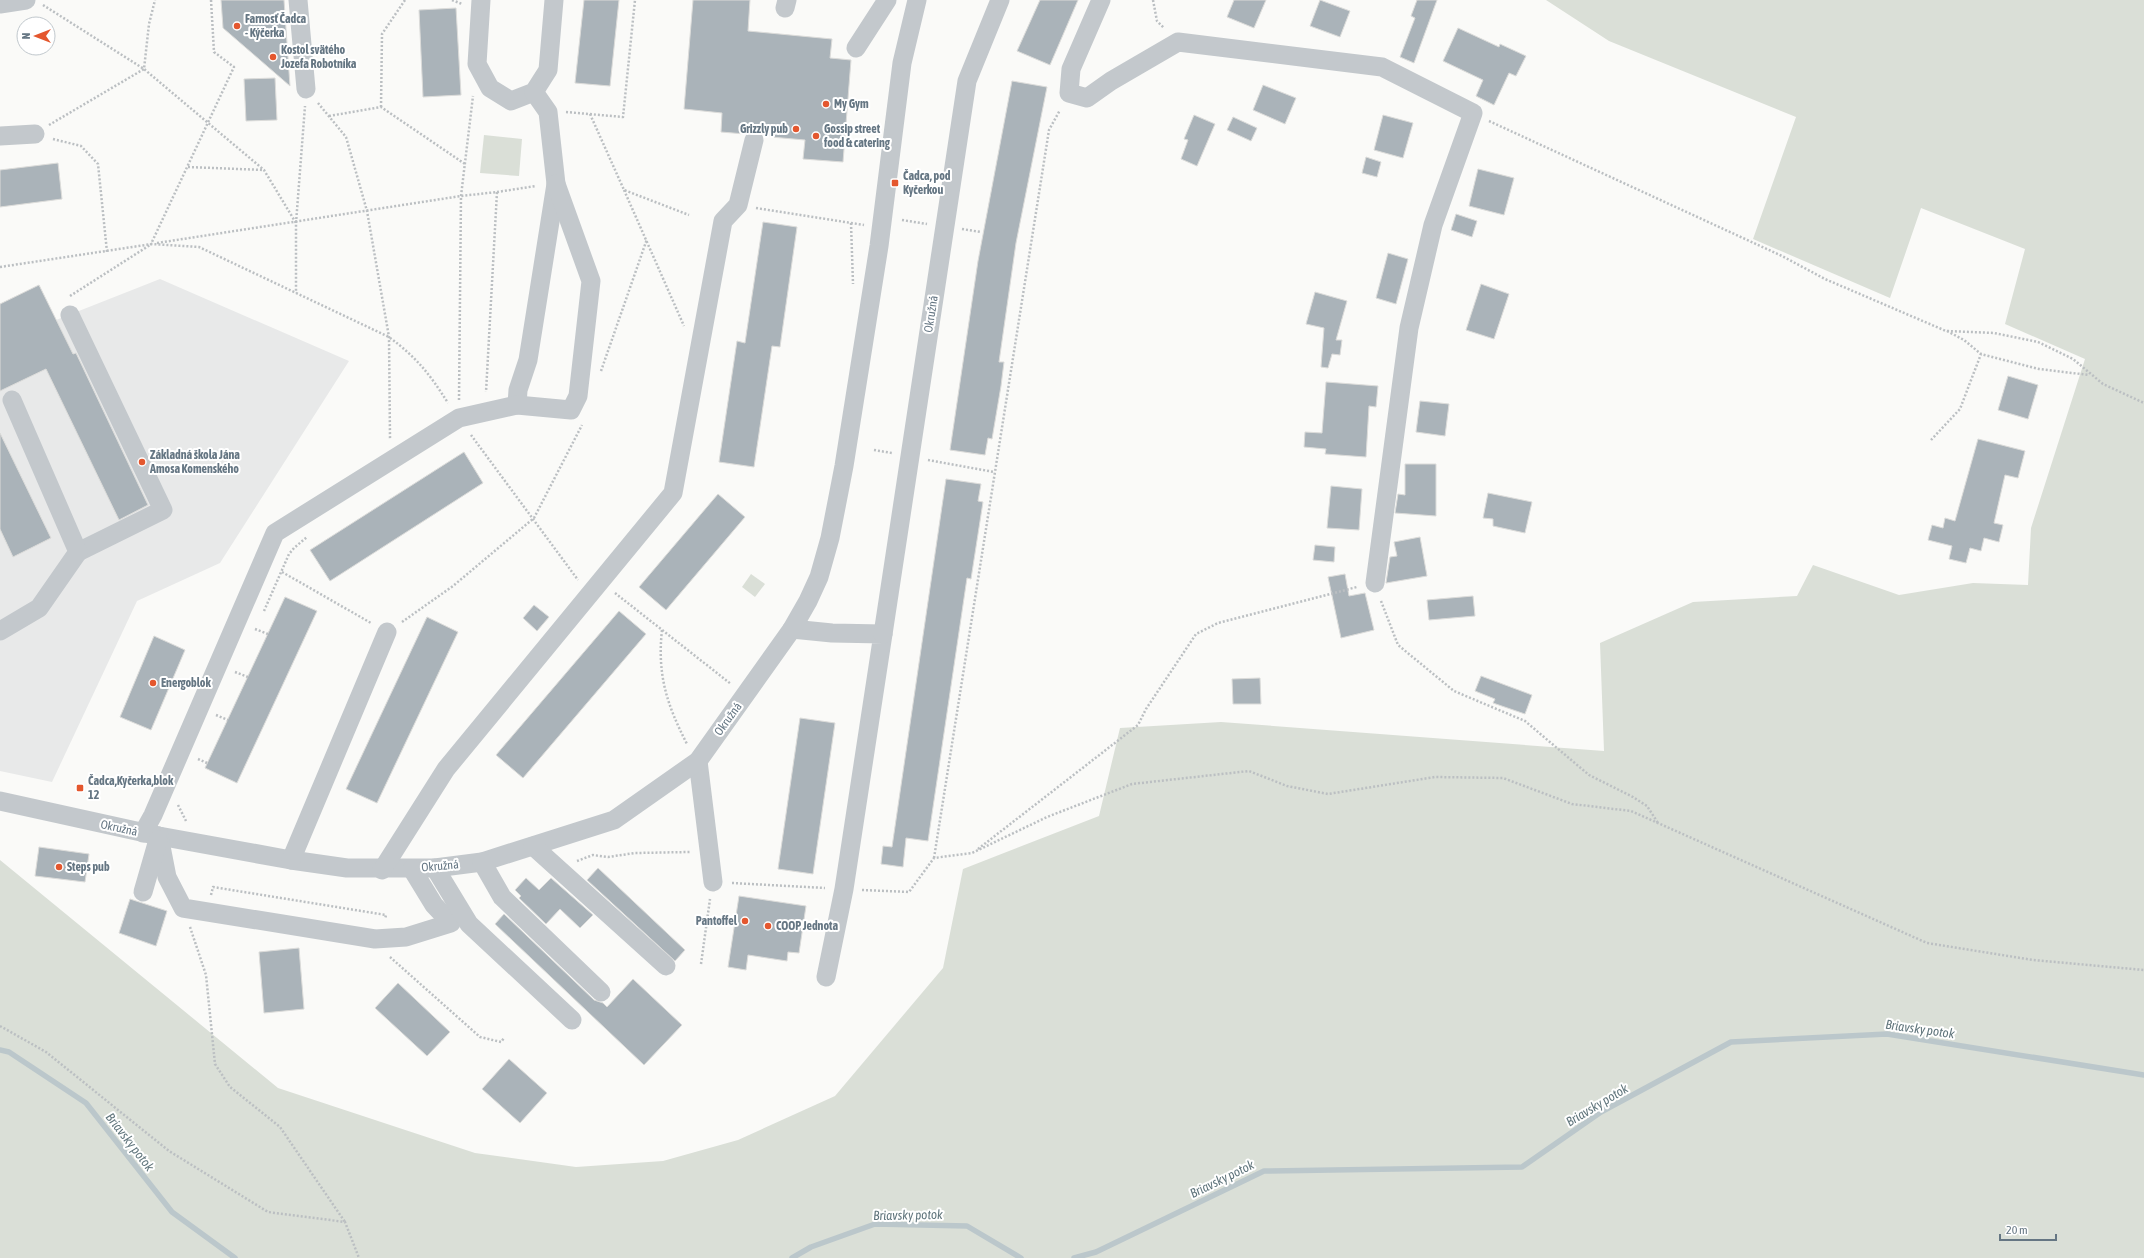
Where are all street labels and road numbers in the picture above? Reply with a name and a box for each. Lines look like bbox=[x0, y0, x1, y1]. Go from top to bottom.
street label: Okružná bbox=[921, 294, 941, 334]
street label: Okružná bbox=[711, 700, 745, 738]
street label: Okružná bbox=[99, 817, 139, 839]
street label: Okružná bbox=[421, 857, 459, 875]

